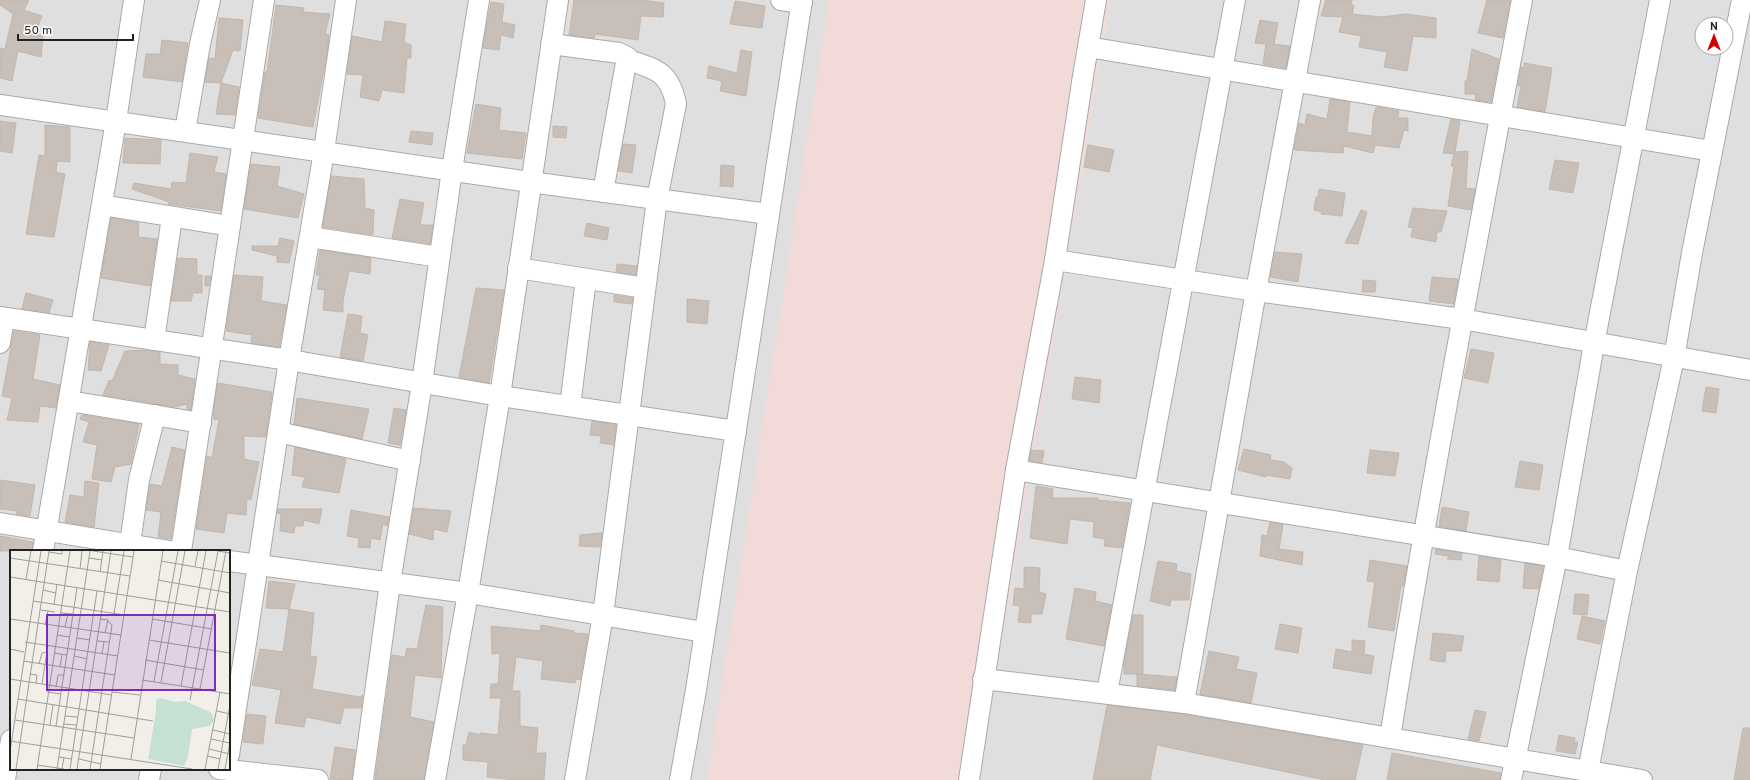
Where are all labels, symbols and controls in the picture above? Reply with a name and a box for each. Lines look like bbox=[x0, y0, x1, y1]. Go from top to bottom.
scale bar bbox=[18, 16, 133, 42]
north arrow bbox=[1694, 16, 1734, 56]
text: N bbox=[1710, 20, 1718, 34]
text: 50 m bbox=[24, 23, 52, 39]
inset map bbox=[10, 550, 230, 770]

